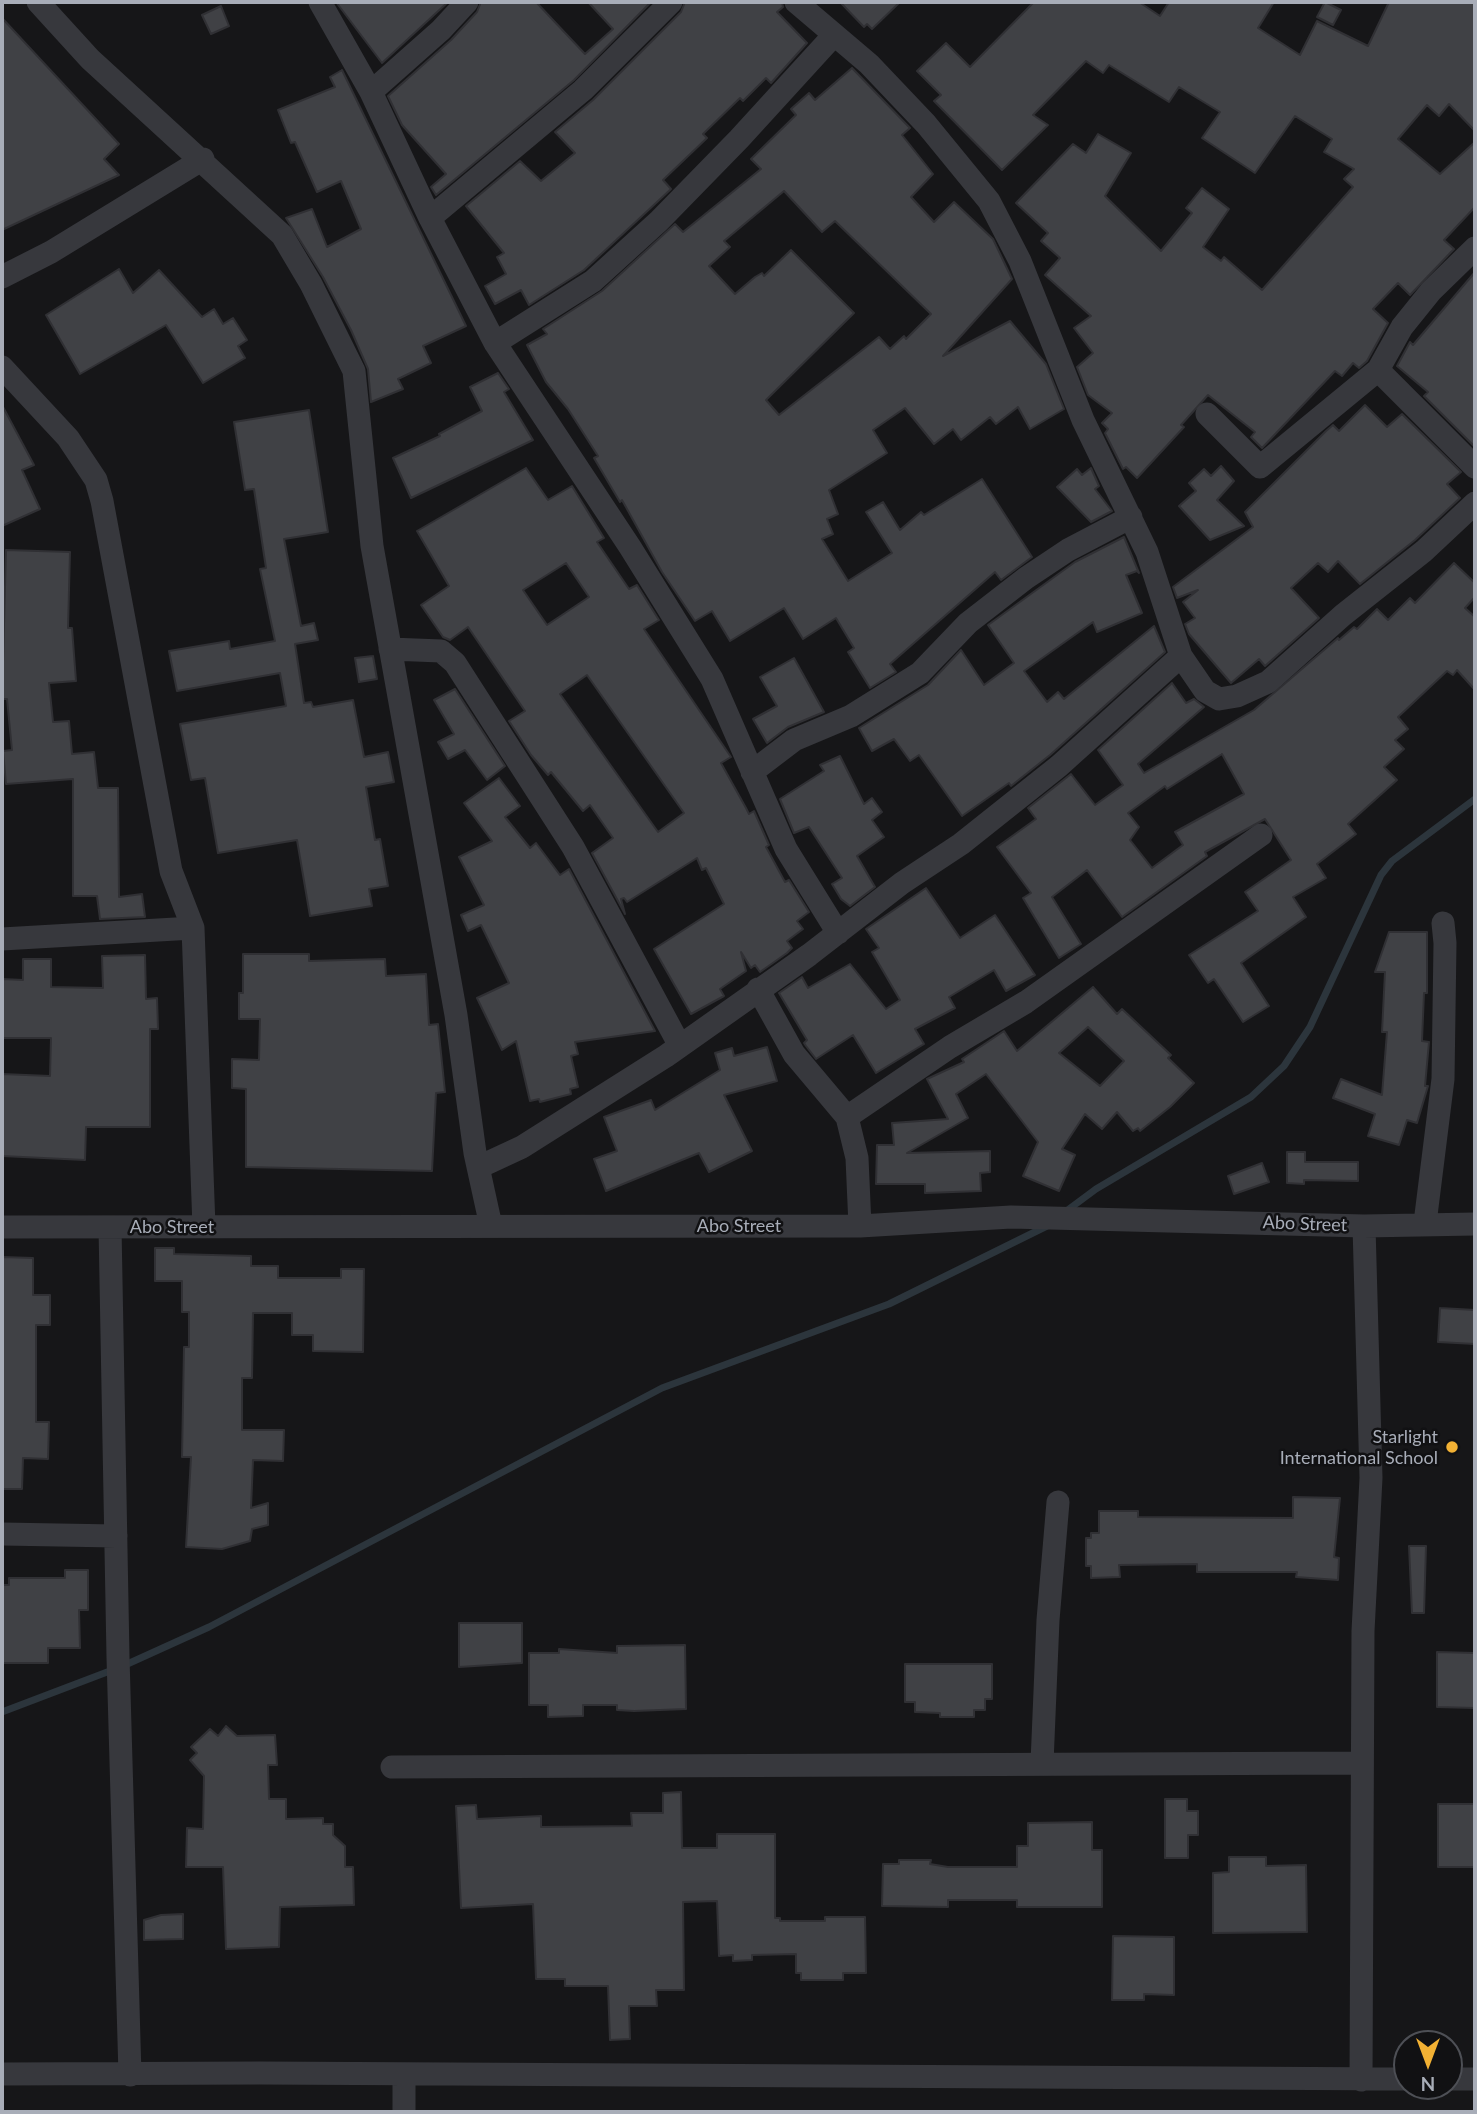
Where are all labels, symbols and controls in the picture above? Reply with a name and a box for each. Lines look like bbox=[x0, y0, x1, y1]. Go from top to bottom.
street label: Abo Street bbox=[1262, 1212, 1348, 1236]
street label: Abo Street bbox=[697, 1215, 781, 1237]
street label: Abo Street bbox=[130, 1216, 214, 1238]
place label: Starlight International School bbox=[1280, 1426, 1438, 1468]
marker: Starlight International School bbox=[1444, 1439, 1460, 1455]
north arrow bbox=[1393, 2030, 1463, 2100]
text: N bbox=[1421, 2073, 1435, 2096]

